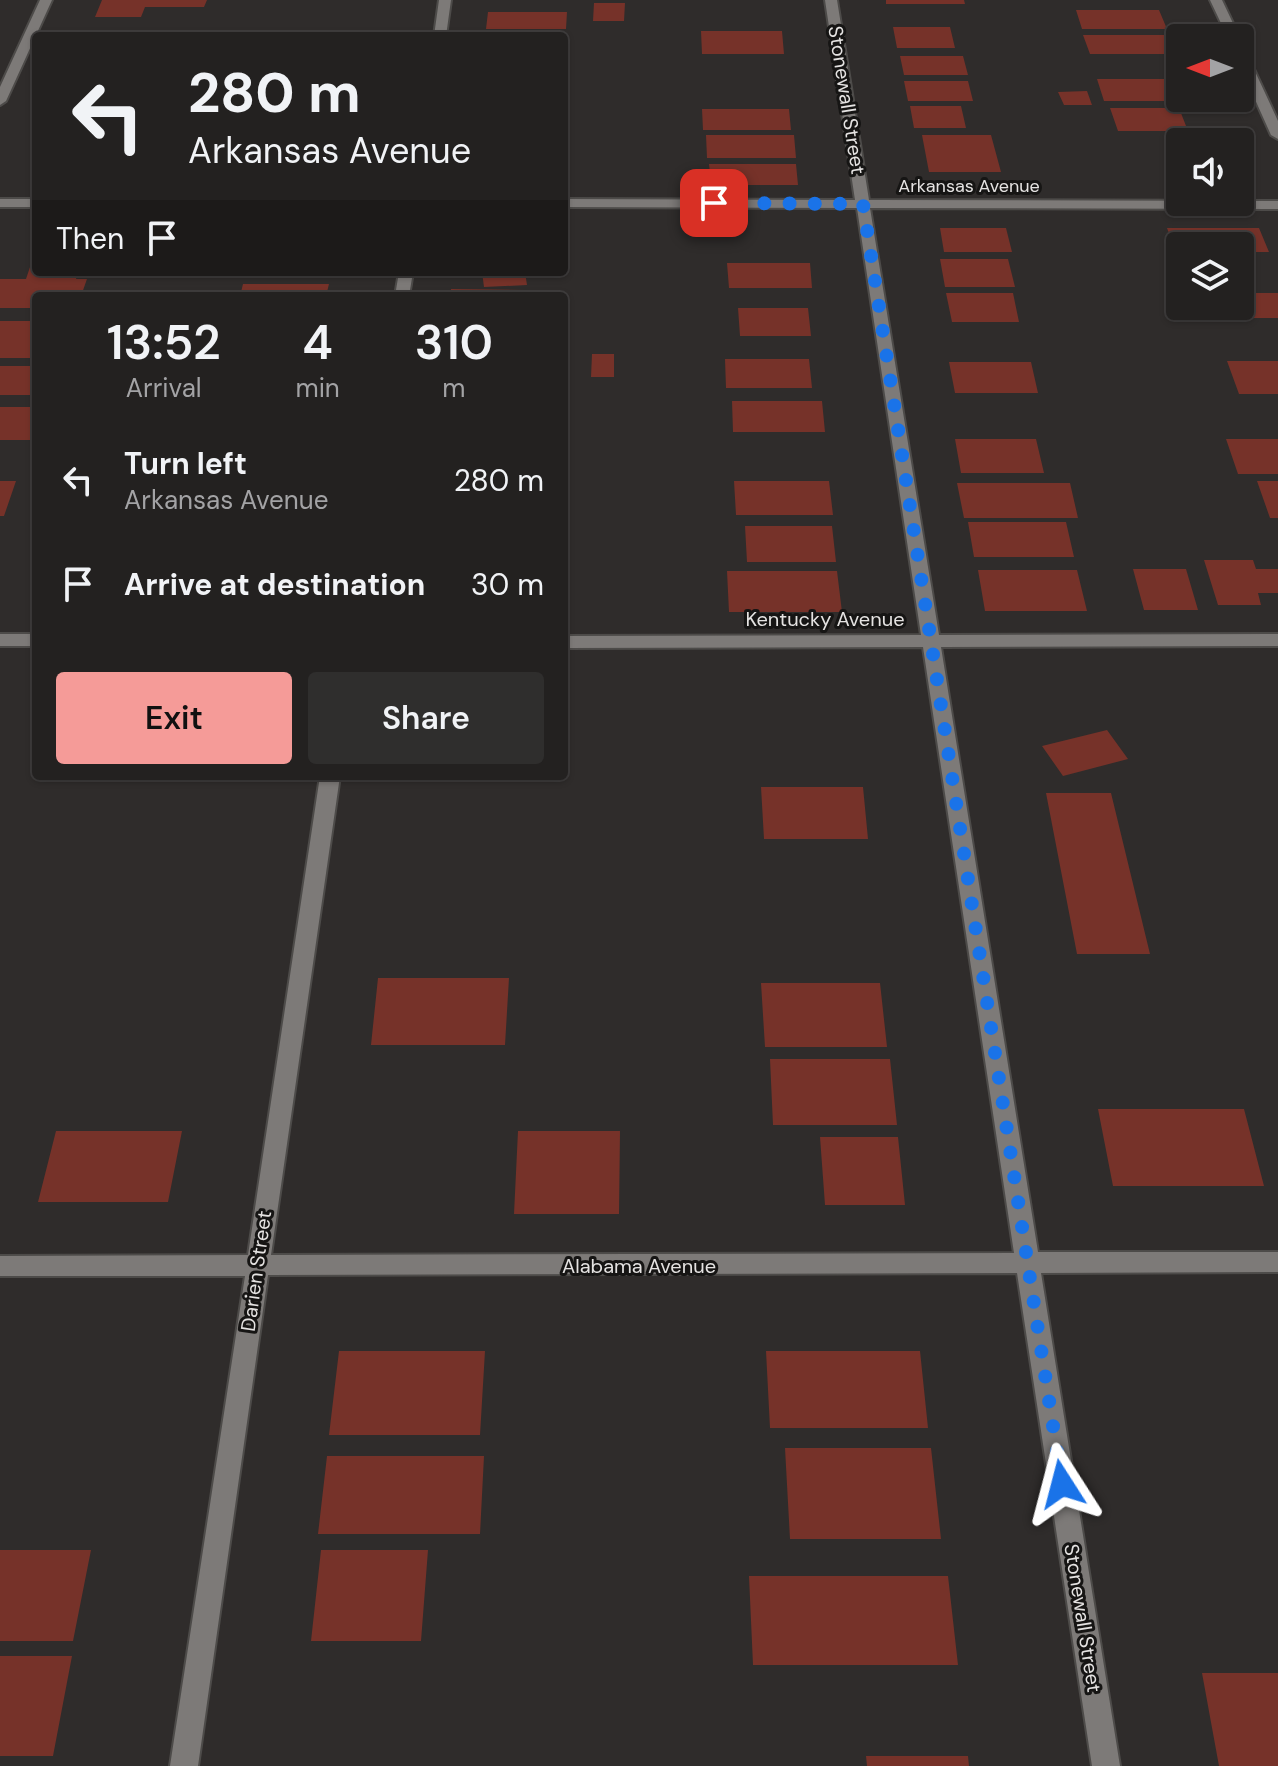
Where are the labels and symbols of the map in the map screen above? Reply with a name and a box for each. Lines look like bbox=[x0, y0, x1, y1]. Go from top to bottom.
street label: Stonewall Street bbox=[822, 24, 872, 176]
north arrow bbox=[1166, 24, 1254, 112]
pin bbox=[680, 169, 748, 237]
street label: Arkansas Avenue bbox=[898, 174, 1040, 198]
street label: Kentucky Avenue bbox=[745, 606, 905, 632]
street label: Darien Street bbox=[235, 1209, 277, 1333]
street label: Alabama Avenue bbox=[562, 1253, 716, 1279]
position arrow bbox=[1020, 1442, 1104, 1526]
street label: Stonewall Street bbox=[1058, 1542, 1108, 1694]

